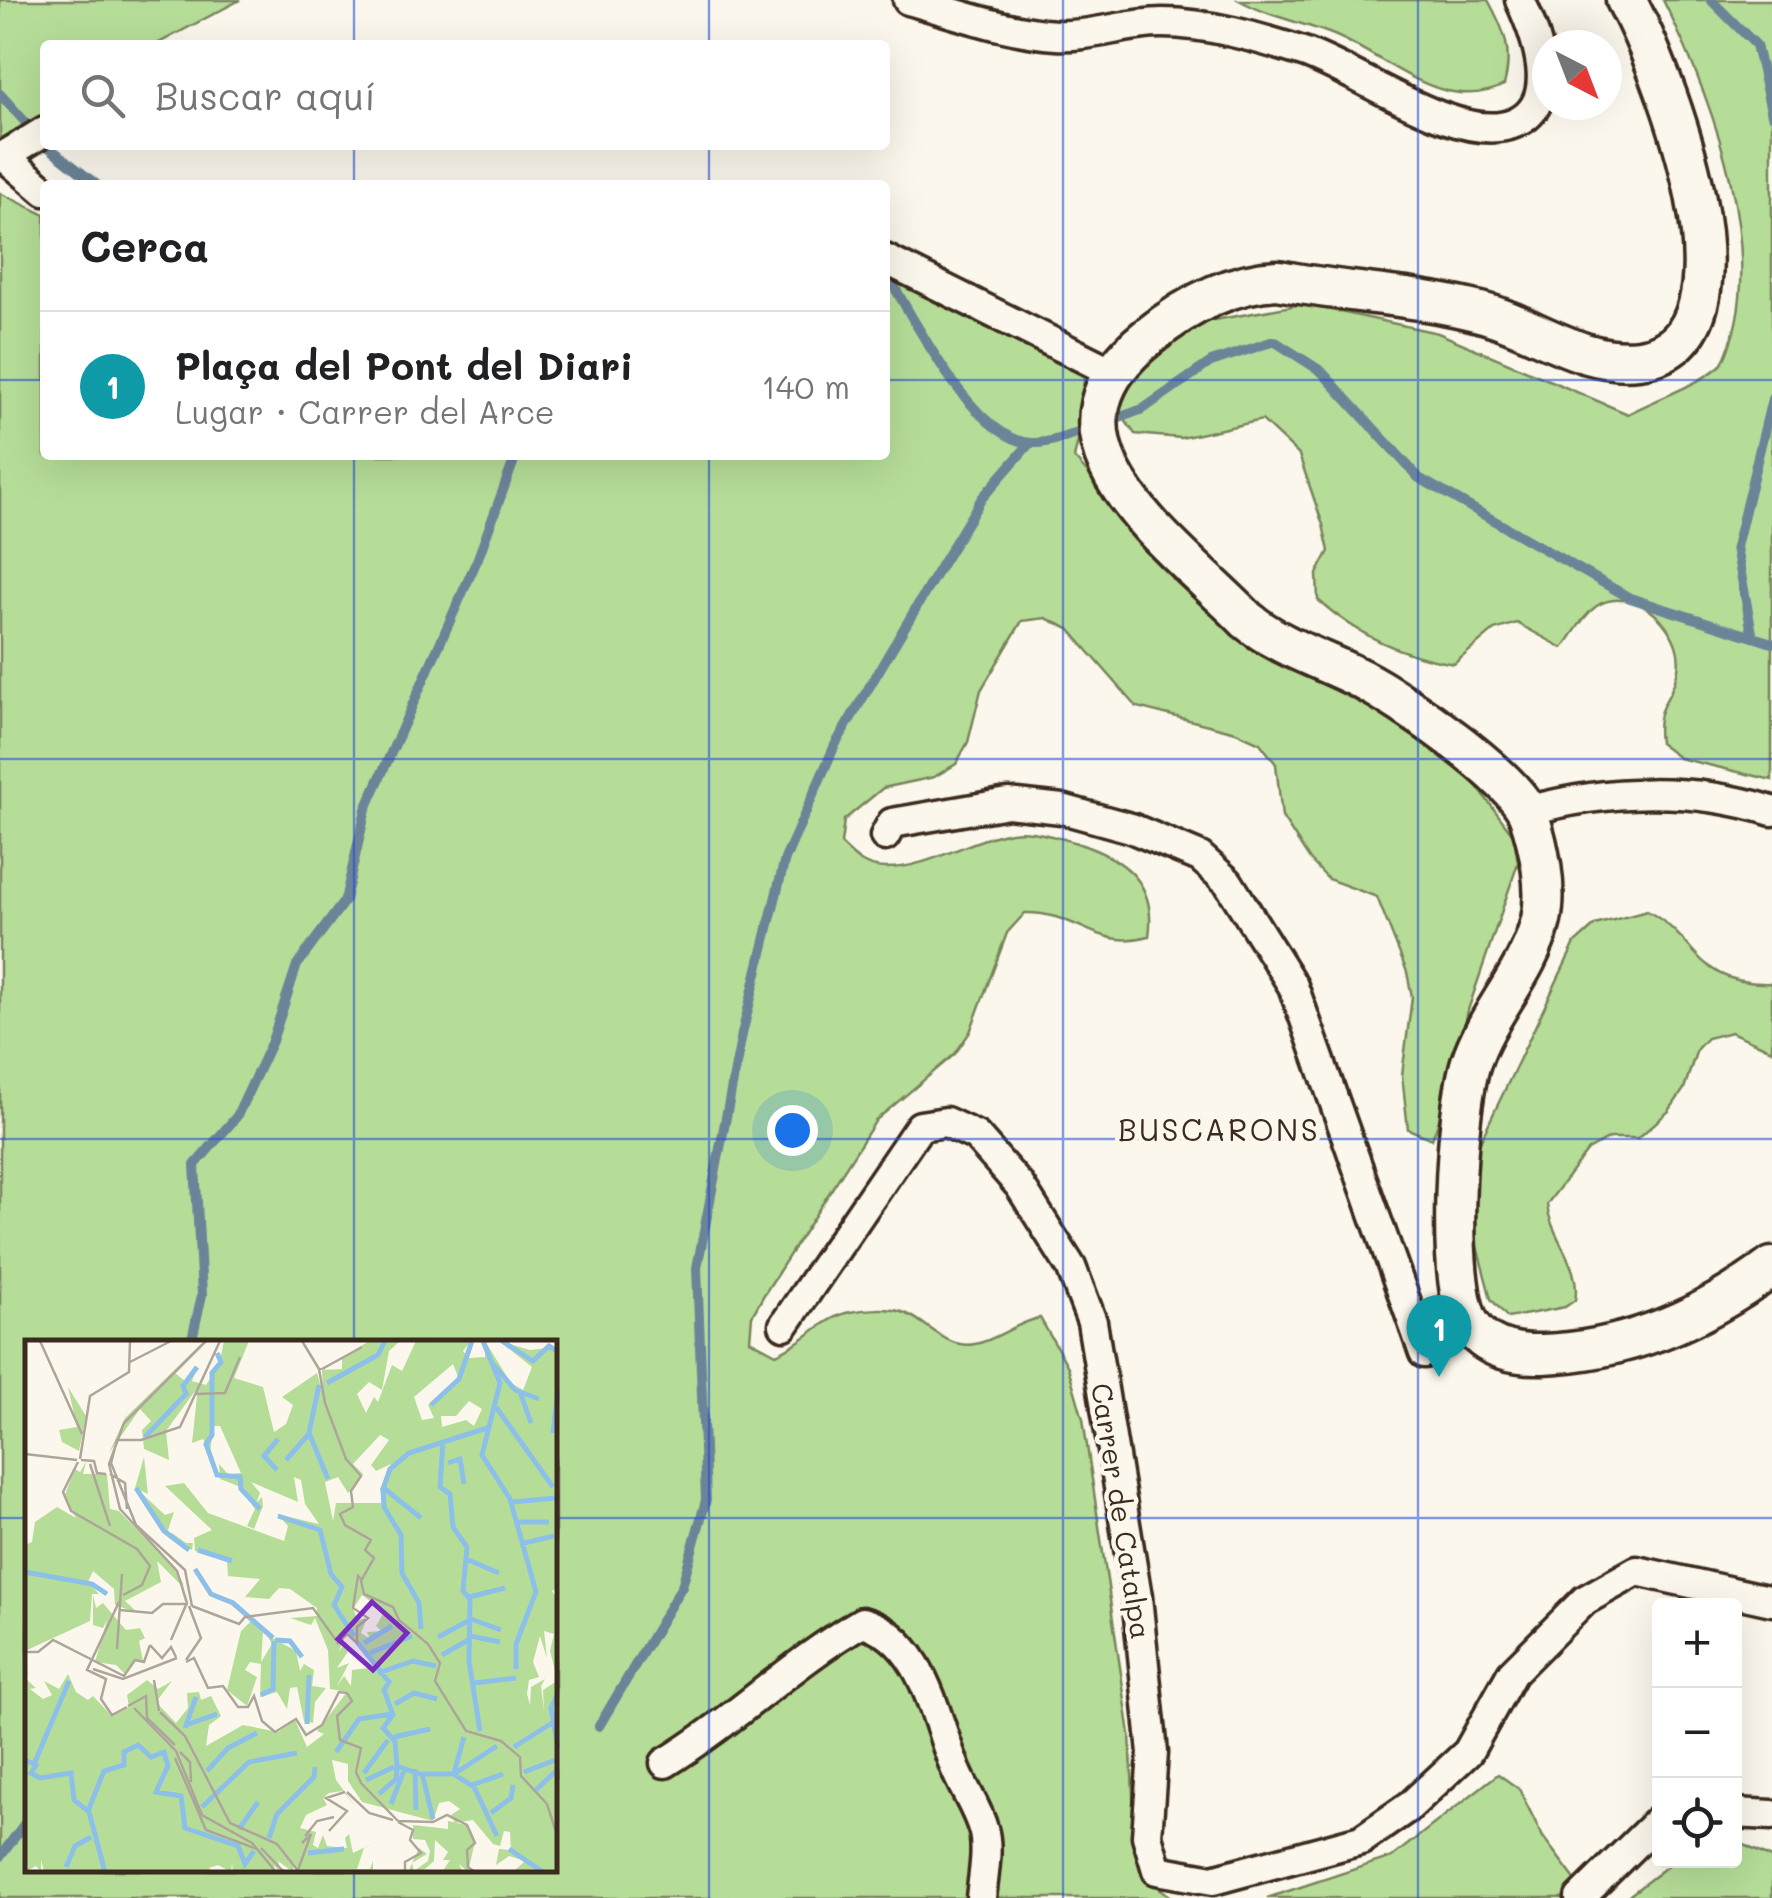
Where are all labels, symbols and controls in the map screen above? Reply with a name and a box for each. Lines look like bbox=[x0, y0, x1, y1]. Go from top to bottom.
north arrow bbox=[1532, 30, 1622, 120]
search box bbox=[40, 40, 890, 150]
icon: search bbox=[75, 68, 130, 123]
text: Buscar aquí bbox=[155, 70, 376, 120]
text: Cerca bbox=[80, 218, 209, 273]
text: Plaça del Pont del Diari bbox=[175, 340, 633, 390]
text: 1 bbox=[105, 365, 120, 407]
text: 140 m bbox=[761, 365, 850, 407]
text: Lugar · Carrer del Arce bbox=[175, 390, 555, 432]
your location bbox=[767, 1105, 818, 1156]
district label: BUSCARONS bbox=[1118, 1109, 1320, 1149]
pin: 1 bbox=[1406, 1294, 1472, 1377]
inset map bbox=[25, 1340, 558, 1873]
street label: Carrer de Catalpa bbox=[1084, 1380, 1160, 1642]
map controls bbox=[1652, 1598, 1742, 1868]
button: + bbox=[1652, 1598, 1742, 1688]
button: − bbox=[1652, 1688, 1742, 1778]
button: locate bbox=[1652, 1778, 1742, 1868]

